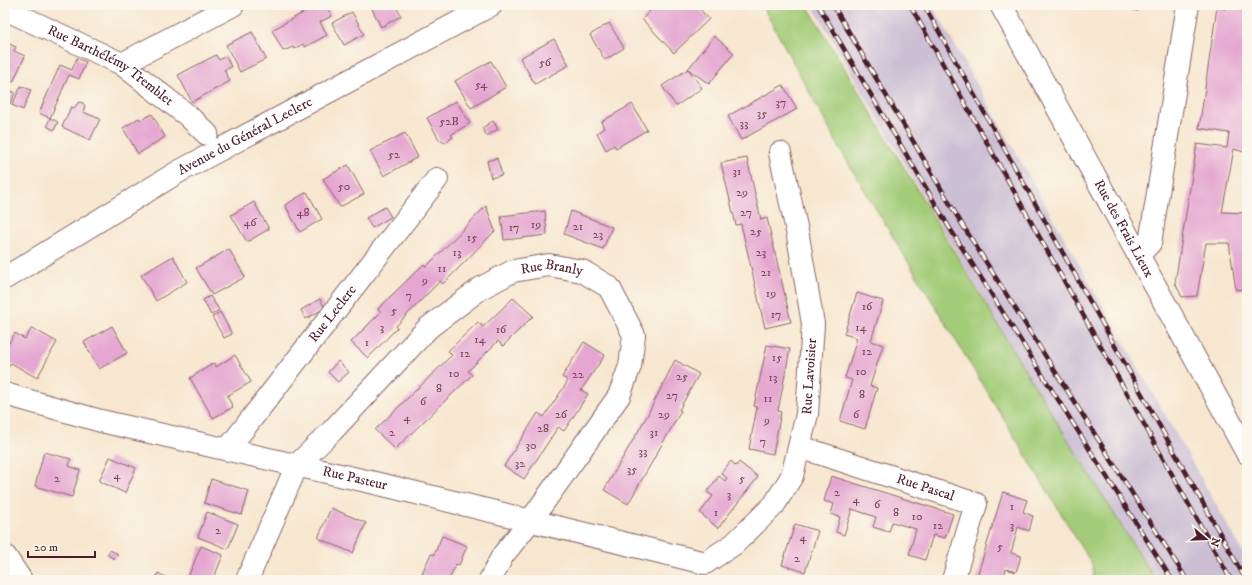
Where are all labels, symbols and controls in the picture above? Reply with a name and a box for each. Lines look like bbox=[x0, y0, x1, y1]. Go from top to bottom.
street label: Rue Barthélémy Tremblet bbox=[45, 21, 177, 110]
house number: 56 bbox=[539, 55, 552, 70]
house number: 54 bbox=[475, 77, 488, 92]
street label: Avenue du Général Leclerc bbox=[175, 93, 316, 180]
house number: 37 bbox=[776, 95, 786, 110]
house number: 35 bbox=[757, 106, 767, 121]
house number: 52B bbox=[439, 114, 459, 129]
house number: 33 bbox=[740, 116, 748, 131]
house number: 52 bbox=[388, 147, 400, 162]
house number: 31 bbox=[733, 164, 741, 179]
street label: Rue des Frais Lieux bbox=[1090, 176, 1158, 281]
house number: 50 bbox=[338, 179, 350, 194]
house number: 29 bbox=[736, 185, 748, 200]
house number: 48 bbox=[297, 205, 309, 220]
house number: 27 bbox=[740, 205, 752, 220]
house number: 46 bbox=[243, 215, 257, 230]
house number: 19 bbox=[531, 217, 541, 232]
house number: 21 bbox=[573, 219, 583, 234]
house number: 17 bbox=[509, 220, 519, 235]
house number: 25 bbox=[750, 224, 762, 239]
house number: 23 bbox=[593, 227, 603, 242]
house number: 15 bbox=[467, 230, 477, 245]
house number: 13 bbox=[453, 245, 461, 260]
house number: 23 bbox=[756, 245, 766, 260]
street label: Rue Branly bbox=[519, 255, 585, 280]
house number: 11 bbox=[438, 261, 446, 276]
house number: 21 bbox=[761, 265, 771, 280]
house number: 9 bbox=[421, 273, 428, 288]
street label: Rue Leclerc bbox=[305, 281, 361, 346]
house number: 19 bbox=[766, 286, 776, 301]
house number: 7 bbox=[406, 288, 412, 303]
house number: 16 bbox=[862, 299, 873, 314]
house number: 5 bbox=[391, 303, 397, 318]
house number: 17 bbox=[771, 307, 781, 322]
house number: 3 bbox=[380, 320, 384, 335]
house number: 14 bbox=[855, 320, 868, 335]
house number: 16 bbox=[496, 322, 507, 337]
house number: 14 bbox=[474, 332, 487, 347]
house number: 1 bbox=[365, 335, 369, 350]
street label: Rue Lavoisier bbox=[798, 337, 821, 415]
house number: 12 bbox=[862, 344, 872, 359]
house number: 12 bbox=[460, 346, 470, 361]
house number: 15 bbox=[772, 350, 782, 365]
house number: 10 bbox=[856, 364, 866, 379]
house number: 10 bbox=[449, 366, 459, 381]
house number: 22 bbox=[572, 367, 584, 382]
house number: 25 bbox=[676, 369, 688, 384]
house number: 13 bbox=[769, 370, 777, 385]
house number: 8 bbox=[436, 381, 442, 396]
house number: 8 bbox=[859, 387, 865, 402]
house number: 27 bbox=[666, 388, 678, 403]
house number: 11 bbox=[764, 391, 772, 406]
house number: 6 bbox=[420, 394, 427, 409]
house number: 26 bbox=[555, 407, 568, 422]
house number: 29 bbox=[658, 407, 670, 422]
house number: 6 bbox=[853, 407, 860, 422]
house number: 4 bbox=[404, 410, 412, 425]
house number: 9 bbox=[763, 413, 770, 428]
house number: 28 bbox=[537, 421, 549, 436]
house number: 2 bbox=[389, 425, 395, 440]
house number: 31 bbox=[650, 425, 658, 440]
house number: 7 bbox=[760, 434, 766, 449]
house number: 30 bbox=[526, 438, 536, 453]
house number: 33 bbox=[639, 444, 647, 459]
house number: 32 bbox=[515, 456, 525, 471]
street label: Rue Pasteur bbox=[321, 462, 390, 495]
house number: 35 bbox=[627, 462, 637, 477]
house number: 4 bbox=[114, 468, 122, 483]
street label: Rue Pascal bbox=[894, 470, 958, 506]
house number: 2 bbox=[54, 471, 60, 486]
house number: 5 bbox=[739, 471, 745, 486]
house number: 2 bbox=[834, 485, 840, 500]
house number: 3 bbox=[727, 487, 731, 502]
house number: 4 bbox=[853, 492, 861, 507]
house number: 6 bbox=[874, 497, 881, 512]
house number: 1 bbox=[1010, 499, 1014, 514]
house number: 1 bbox=[714, 505, 718, 520]
house number: 8 bbox=[893, 505, 899, 520]
house number: 10 bbox=[912, 509, 922, 524]
house number: 12 bbox=[933, 518, 943, 533]
house number: 3 bbox=[1010, 518, 1014, 533]
north arrow bbox=[1186, 519, 1226, 559]
house number: 2 bbox=[215, 523, 221, 538]
house number: 4 bbox=[800, 530, 808, 545]
scale bar bbox=[28, 533, 95, 559]
text: N bbox=[1206, 535, 1223, 548]
house number: 5 bbox=[997, 539, 1003, 554]
text: 20 m bbox=[34, 540, 58, 555]
house number: 2 bbox=[794, 551, 800, 566]

